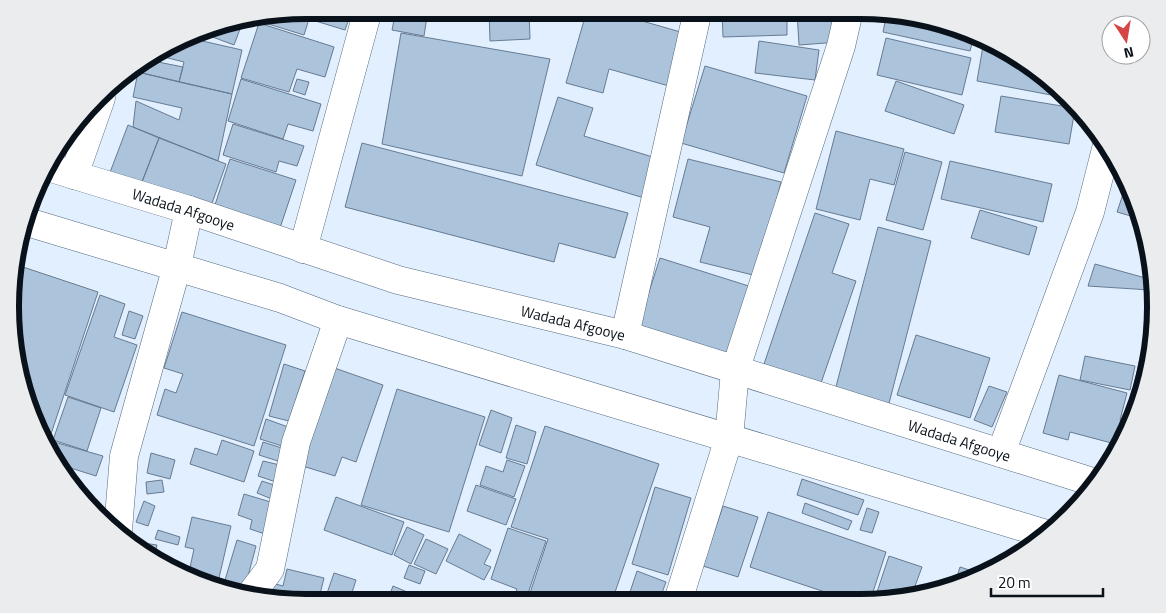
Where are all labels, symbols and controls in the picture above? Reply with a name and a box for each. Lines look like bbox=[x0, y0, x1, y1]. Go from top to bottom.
north arrow bbox=[1101, 15, 1151, 65]
text: N bbox=[1122, 42, 1136, 64]
street label: Wadada Afgooye bbox=[129, 182, 238, 236]
street label: Wadada Afgooye bbox=[519, 299, 628, 346]
street label: Wadada Afgooye bbox=[905, 413, 1014, 467]
scale bar bbox=[991, 566, 1104, 598]
text: 20 m bbox=[998, 571, 1031, 594]

